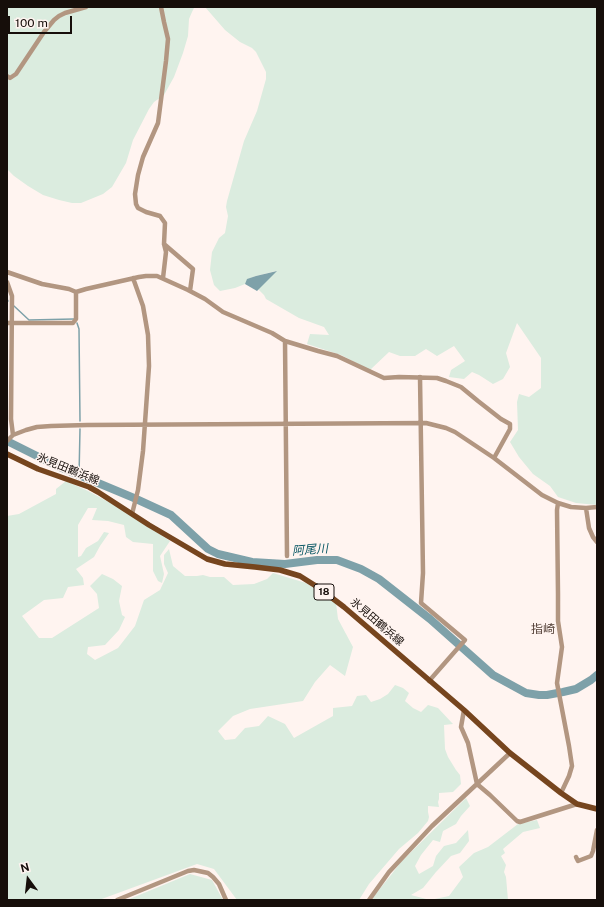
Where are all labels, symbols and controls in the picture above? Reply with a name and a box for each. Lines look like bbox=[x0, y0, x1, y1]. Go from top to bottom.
scale bar bbox=[10, 8, 74, 34]
text: 100 m bbox=[15, 16, 48, 30]
street label: 氷見田鶴浜線 bbox=[35, 451, 101, 487]
water label: 阿尾川 bbox=[292, 542, 328, 558]
road number: 18 bbox=[314, 584, 334, 600]
street label: 氷見田鶴浜線 bbox=[348, 595, 406, 649]
district label: 指崎 bbox=[531, 622, 555, 636]
north arrow bbox=[8, 859, 48, 899]
text: N bbox=[19, 861, 31, 874]

